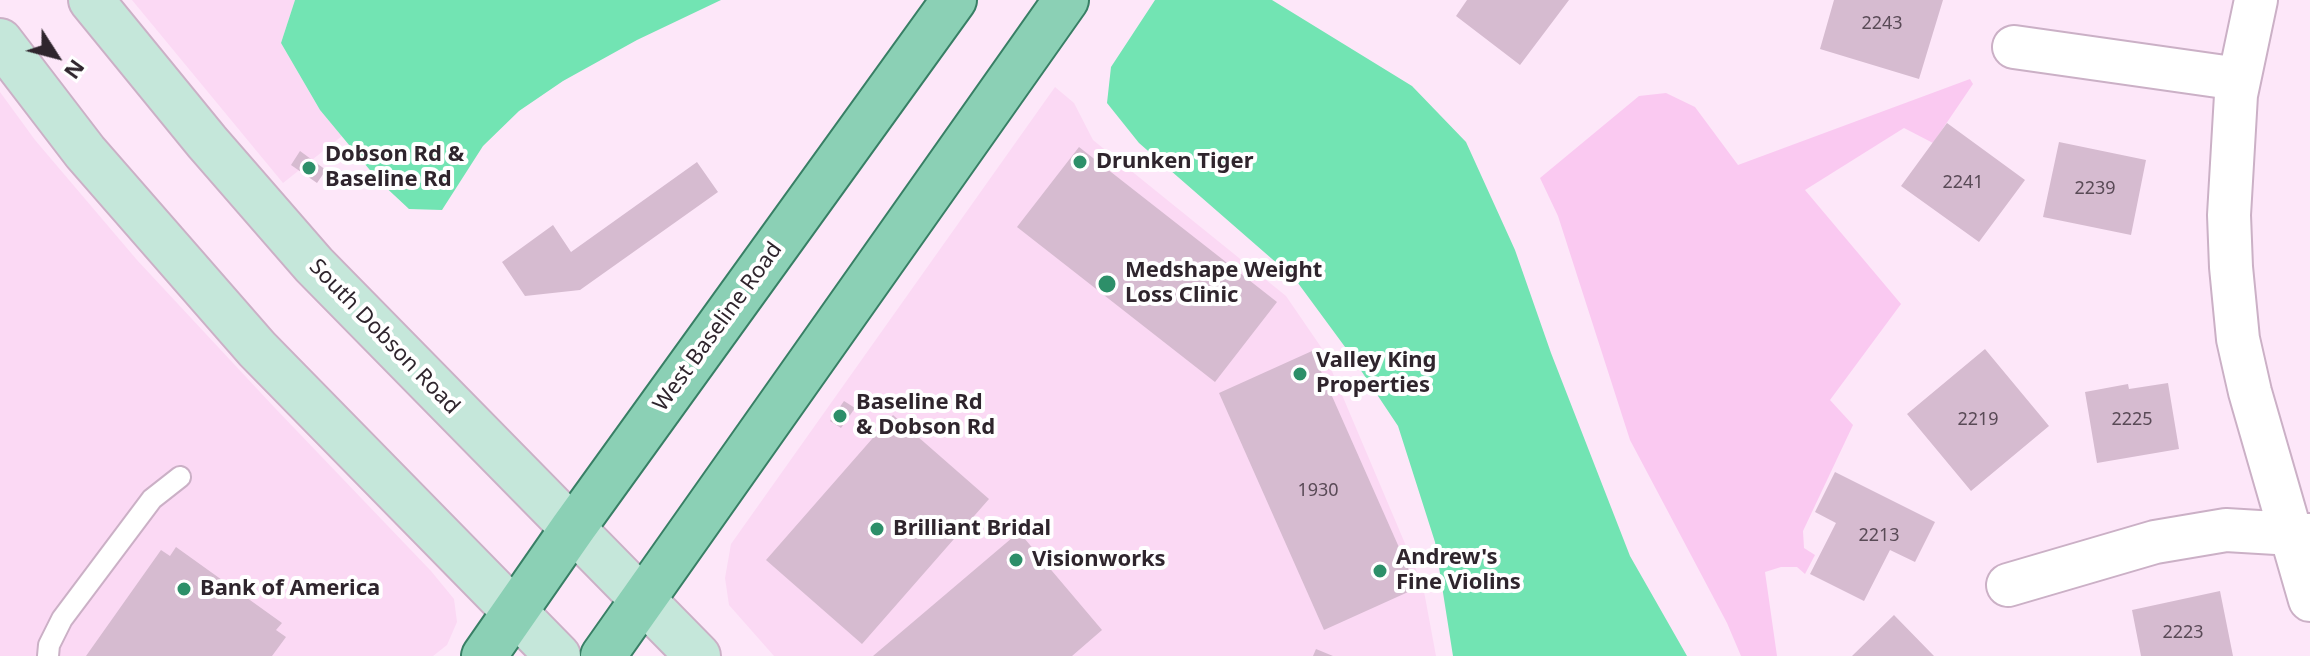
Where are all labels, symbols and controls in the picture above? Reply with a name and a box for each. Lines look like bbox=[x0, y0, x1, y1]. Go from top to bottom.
house number: 2243 bbox=[1861, 13, 1903, 35]
north arrow bbox=[16, 16, 96, 96]
text: N bbox=[58, 54, 93, 86]
place label: Dobson Rd & Baseline Rd bbox=[325, 142, 464, 194]
place label: Drunken Tiger bbox=[1096, 149, 1253, 175]
marker: Drunken Tiger bbox=[1071, 153, 1089, 171]
marker: Dobson Rd & Baseline Rd bbox=[300, 159, 318, 177]
house number: 2241 bbox=[1942, 172, 1984, 194]
house number: 2239 bbox=[2074, 178, 2116, 200]
street label: West Baseline Road bbox=[648, 237, 788, 417]
street label: South Dobson Road bbox=[303, 254, 465, 420]
place label: Medshape Weight Loss Clinic bbox=[1125, 258, 1322, 310]
marker: Medshape Weight Loss Clinic bbox=[1096, 273, 1118, 295]
place label: Valley King Properties bbox=[1316, 348, 1437, 400]
marker: Valley King Properties bbox=[1291, 365, 1309, 383]
place label: Baseline Rd & Dobson Rd bbox=[856, 390, 995, 442]
marker: Baseline Rd & Dobson Rd bbox=[831, 407, 849, 425]
house number: 2219 bbox=[1957, 409, 1999, 431]
house number: 2225 bbox=[2111, 409, 2153, 431]
house number: 1930 bbox=[1297, 480, 1339, 502]
place label: Brilliant Bridal bbox=[893, 516, 1051, 542]
marker: Brilliant Bridal bbox=[868, 520, 886, 538]
house number: 2213 bbox=[1858, 525, 1900, 547]
place label: Andrew's Fine Violins bbox=[1396, 545, 1521, 596]
place label: Visionworks bbox=[1032, 547, 1166, 573]
marker: Visionworks bbox=[1007, 551, 1025, 569]
marker: Andrew's Fine Violins bbox=[1371, 562, 1389, 580]
place label: Bank of America bbox=[200, 576, 380, 602]
marker: Bank of America bbox=[175, 580, 193, 598]
house number: 2223 bbox=[2162, 622, 2204, 644]

